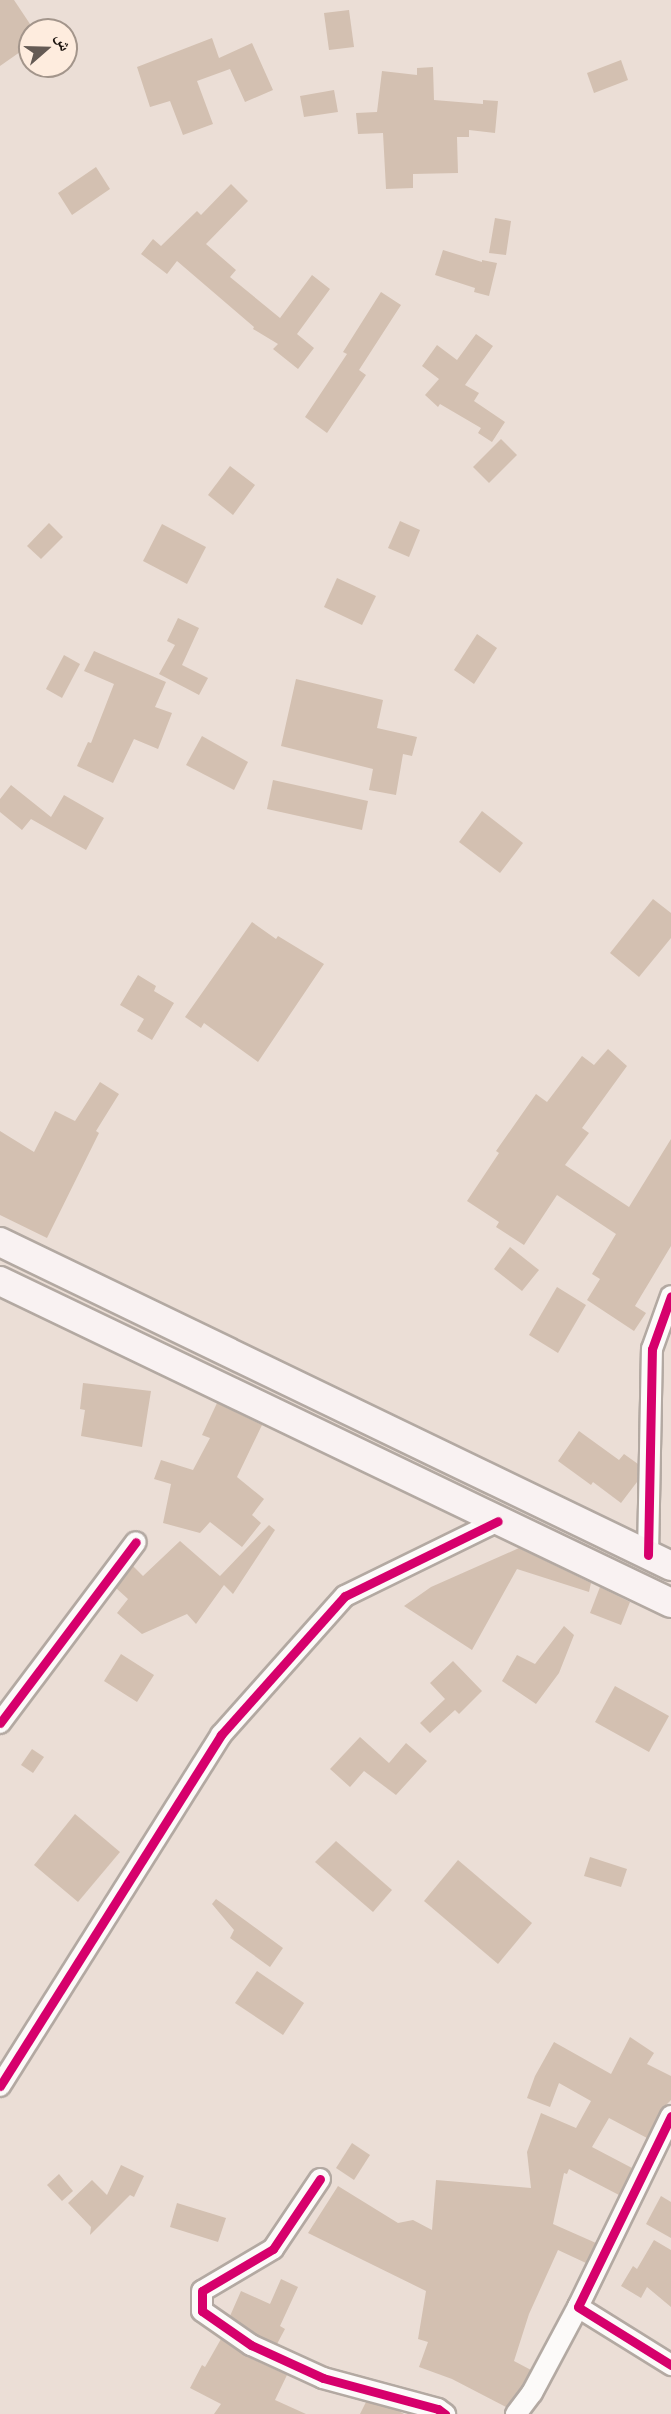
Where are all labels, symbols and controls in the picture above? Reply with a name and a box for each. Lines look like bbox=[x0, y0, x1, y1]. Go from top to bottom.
north arrow bbox=[18, 18, 78, 78]
text: ش bbox=[51, 31, 75, 54]

